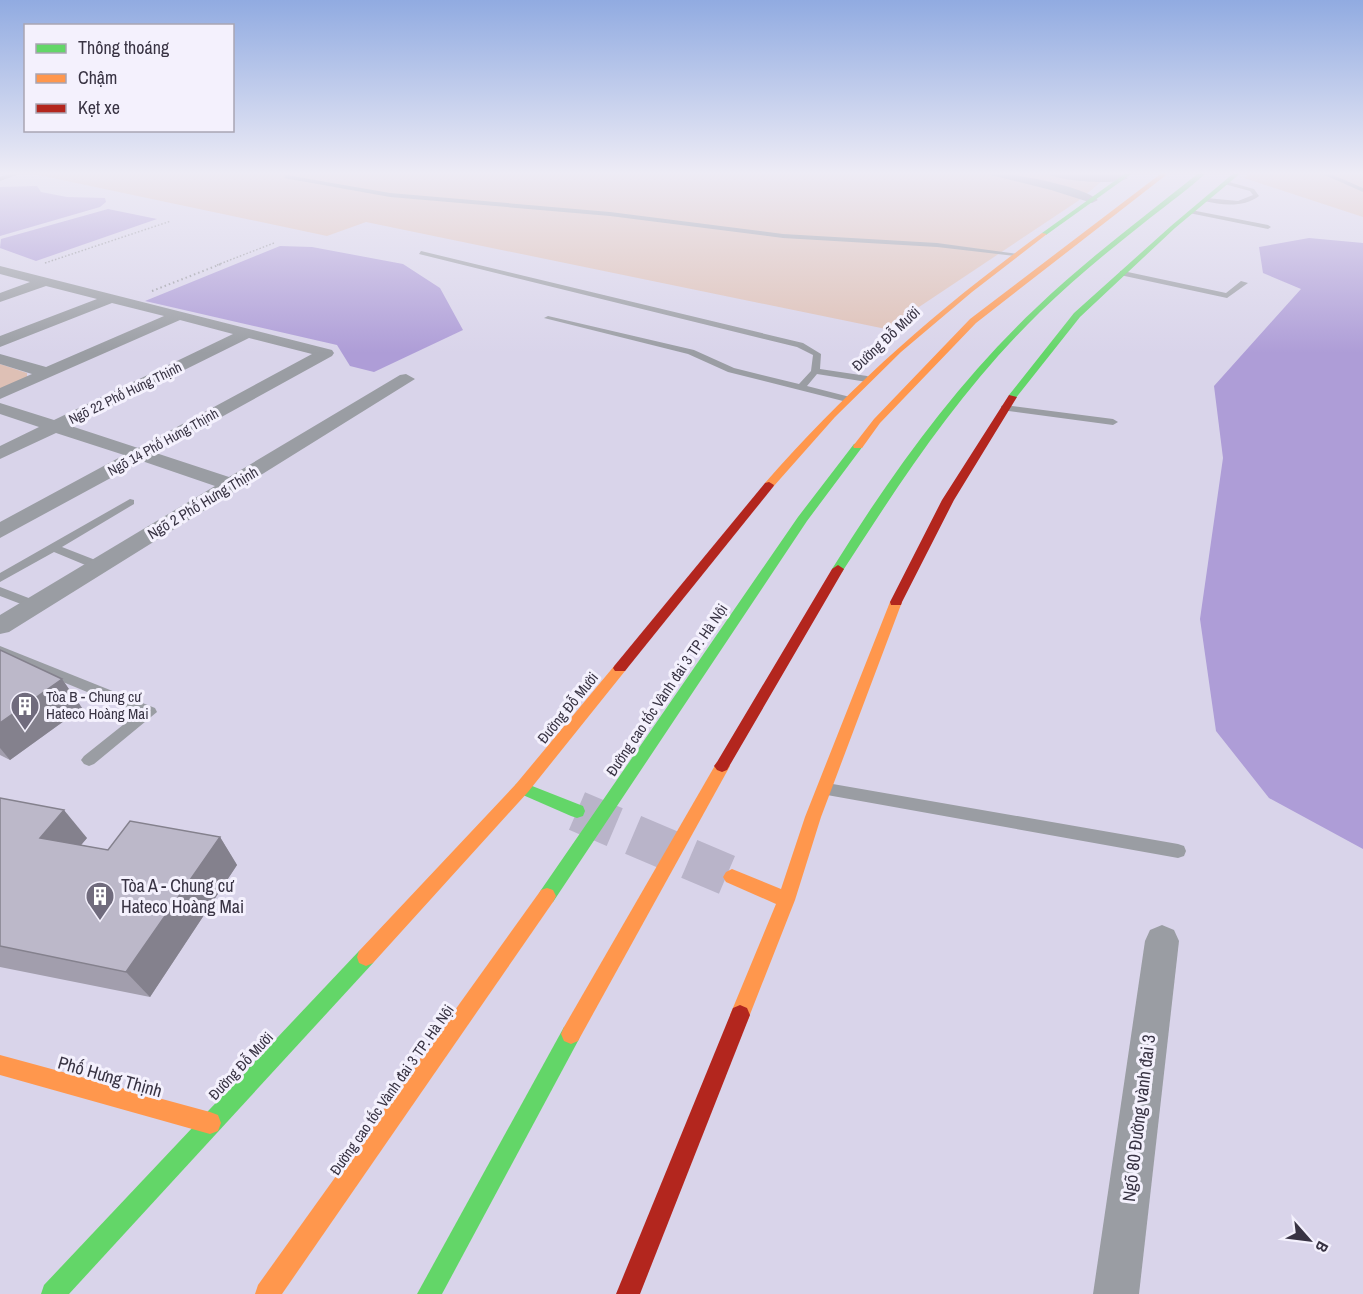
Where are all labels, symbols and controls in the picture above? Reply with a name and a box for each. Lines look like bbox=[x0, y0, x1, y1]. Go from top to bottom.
legend bbox=[24, 24, 234, 132]
text: Thông thoáng bbox=[78, 35, 170, 60]
text: Chậm bbox=[78, 65, 117, 90]
text: Kẹt xe bbox=[78, 95, 120, 120]
street label: Đường Đỗ Mười bbox=[847, 302, 924, 376]
street label: Ngõ 22 Phố Hưng Thịnh bbox=[65, 358, 185, 428]
street label: Ngõ 14 Phố Hưng Thịnh bbox=[105, 404, 221, 480]
street label: Ngõ 2 Phố Hưng Thịnh bbox=[143, 461, 262, 544]
street label: Đường cao tốc Vành đai 3 TP. Hà Nội bbox=[601, 599, 732, 780]
street label: Đường Đỗ Mười bbox=[532, 668, 603, 748]
place label: Tòa B - Chung cư Hateco Hoàng Mai bbox=[46, 686, 149, 724]
building icon: Tòa B - Chung cư Hateco Hoàng Mai bbox=[9, 690, 41, 732]
place label: Tòa A - Chung cư Hateco Hoàng Mai bbox=[121, 873, 244, 919]
building icon: Tòa A - Chung cư Hateco Hoàng Mai bbox=[84, 880, 116, 922]
street label: Đường cao tốc Vành đai 3 TP. Hà Nội bbox=[325, 1000, 459, 1179]
street label: Đường Đỗ Mười bbox=[204, 1027, 278, 1104]
street label: Ngõ 80 Đường vành đai 3 bbox=[1116, 1033, 1161, 1203]
street label: Phố Hưng Thịnh bbox=[55, 1050, 165, 1103]
north arrow bbox=[1279, 1210, 1339, 1270]
text: B bbox=[1310, 1238, 1334, 1256]

